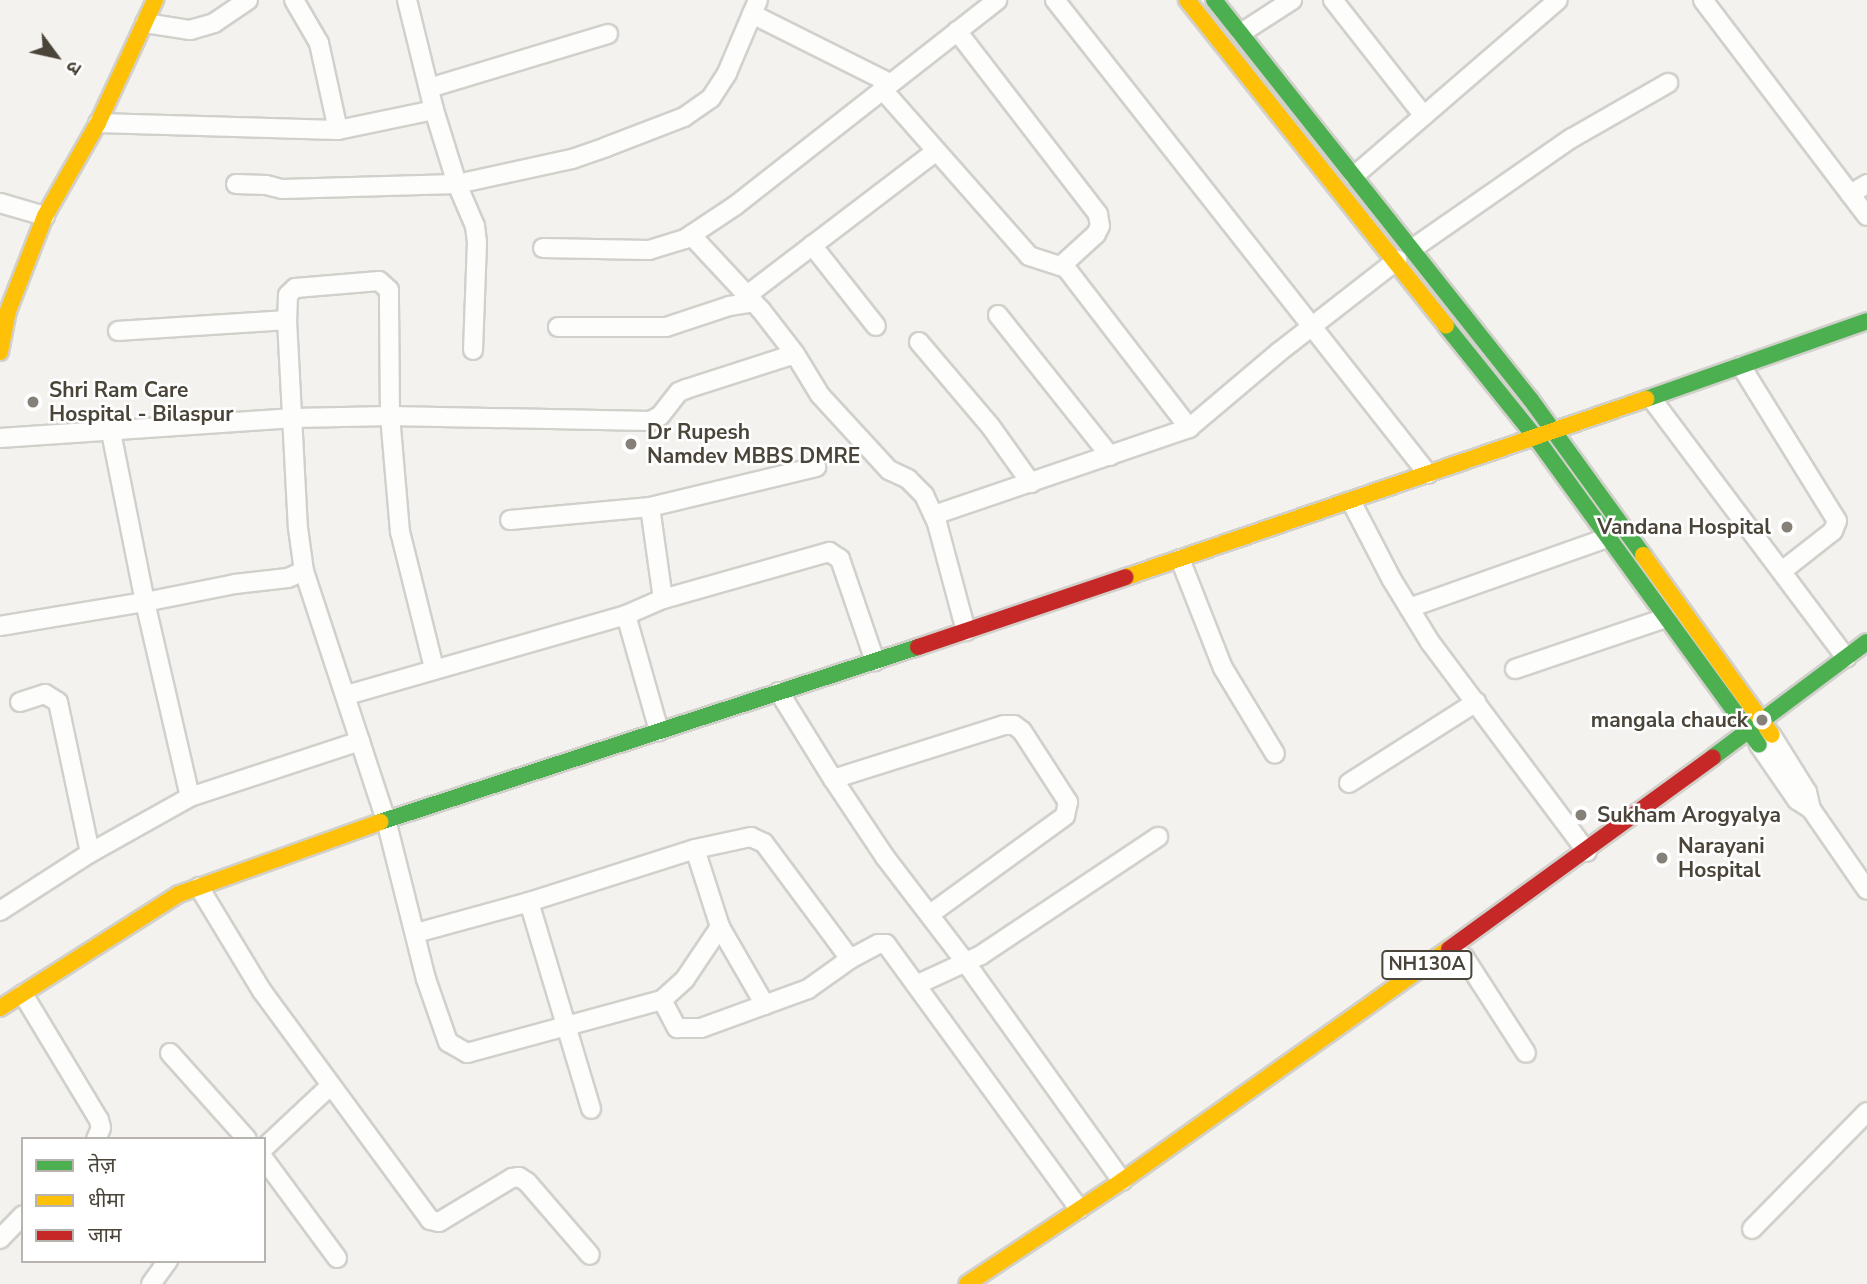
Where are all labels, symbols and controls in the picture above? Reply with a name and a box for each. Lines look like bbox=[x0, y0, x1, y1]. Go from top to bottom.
north arrow bbox=[21, 21, 91, 91]
text: उ bbox=[60, 56, 88, 79]
place label: Shri Ram Care Hospital - Bilaspur bbox=[49, 377, 233, 427]
marker: Shri Ram Care Hospital - Bilaspur bbox=[23, 392, 43, 412]
place label: Dr Rupesh Namdev MBBS DMRE bbox=[647, 419, 860, 469]
marker: Dr Rupesh Namdev MBBS DMRE bbox=[621, 434, 641, 454]
place label: Vandana Hospital bbox=[1597, 514, 1771, 540]
marker: Vandana Hospital bbox=[1777, 517, 1797, 537]
place label: mangala chauck bbox=[1591, 707, 1748, 733]
marker: mangala chauck bbox=[1754, 712, 1770, 728]
place label: Sukham Arogyalya bbox=[1597, 802, 1781, 828]
marker: Sukham Arogyalya bbox=[1571, 805, 1591, 825]
place label: Narayani Hospital bbox=[1678, 833, 1765, 883]
marker: Narayani Hospital bbox=[1652, 848, 1672, 868]
road number: NH130A bbox=[1380, 950, 1474, 981]
legend bbox=[21, 1137, 266, 1263]
text: तेज़ bbox=[88, 1151, 116, 1179]
text: धीमा bbox=[88, 1186, 124, 1214]
text: जाम bbox=[88, 1221, 122, 1249]

